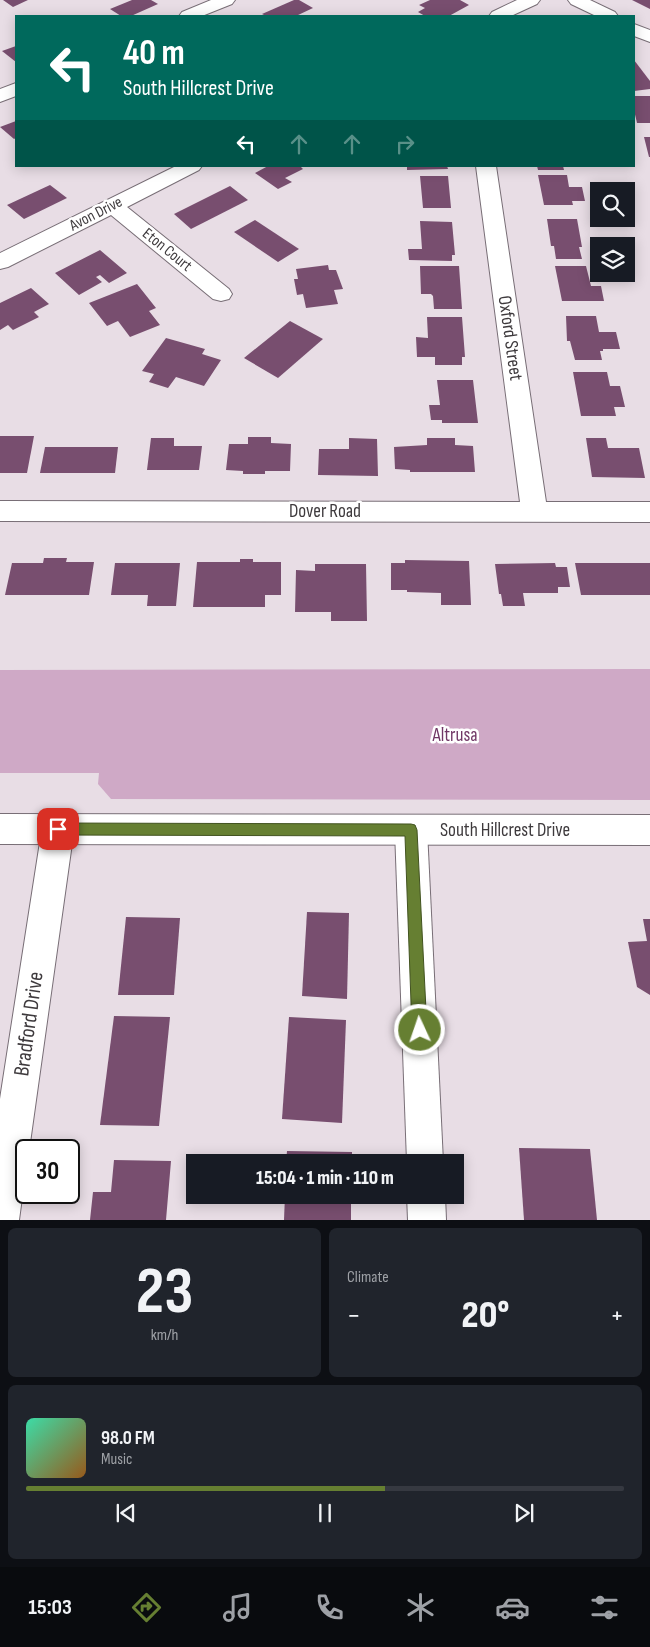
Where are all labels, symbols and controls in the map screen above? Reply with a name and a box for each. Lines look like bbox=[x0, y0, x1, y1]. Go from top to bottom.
text: 40 m bbox=[123, 32, 185, 75]
icon: left bbox=[40, 35, 105, 100]
text: South Hillcrest Drive bbox=[123, 75, 274, 102]
icon: left bbox=[232, 130, 260, 158]
icon: ahead bbox=[285, 130, 313, 158]
icon: ahead bbox=[338, 130, 366, 158]
icon: right bbox=[391, 130, 419, 158]
map controls bbox=[590, 182, 635, 282]
button: search bbox=[590, 182, 635, 227]
street label: Avon Drive bbox=[66, 193, 126, 236]
street label: Eton Court bbox=[138, 224, 196, 276]
button: layers bbox=[590, 237, 635, 282]
street label: Oxford Street bbox=[493, 294, 527, 382]
street label: Dover Road bbox=[289, 500, 361, 523]
park label: Altrusa bbox=[431, 724, 478, 747]
pin bbox=[37, 808, 79, 850]
icon: arrive bbox=[44, 815, 72, 843]
street label: South Hillcrest Drive bbox=[440, 819, 570, 842]
street label: Bradford Drive bbox=[8, 970, 50, 1078]
position arrow bbox=[393, 1003, 445, 1055]
speed limit sign: 30 bbox=[15, 1139, 80, 1204]
text: 15:04 · 1 min · 110 m bbox=[256, 1167, 394, 1190]
text: 23 bbox=[136, 1254, 193, 1332]
text: Climate bbox=[347, 1268, 389, 1287]
text: 20° bbox=[462, 1293, 509, 1338]
text: − bbox=[347, 1299, 361, 1332]
text: + bbox=[610, 1299, 624, 1332]
text: km/h bbox=[151, 1326, 178, 1345]
text: 98.0 FM bbox=[101, 1427, 155, 1450]
text: Music bbox=[101, 1450, 132, 1469]
icon: previous bbox=[112, 1499, 140, 1527]
icon: pause bbox=[311, 1499, 339, 1527]
icon: next bbox=[510, 1499, 538, 1527]
icon: directions bbox=[129, 1590, 164, 1625]
icon: music bbox=[220, 1590, 255, 1625]
icon: phone bbox=[312, 1590, 347, 1625]
icon: climate bbox=[403, 1590, 438, 1625]
icon: car bbox=[495, 1590, 530, 1625]
icon: filters bbox=[587, 1590, 622, 1625]
text: 15:03 bbox=[28, 1594, 72, 1621]

